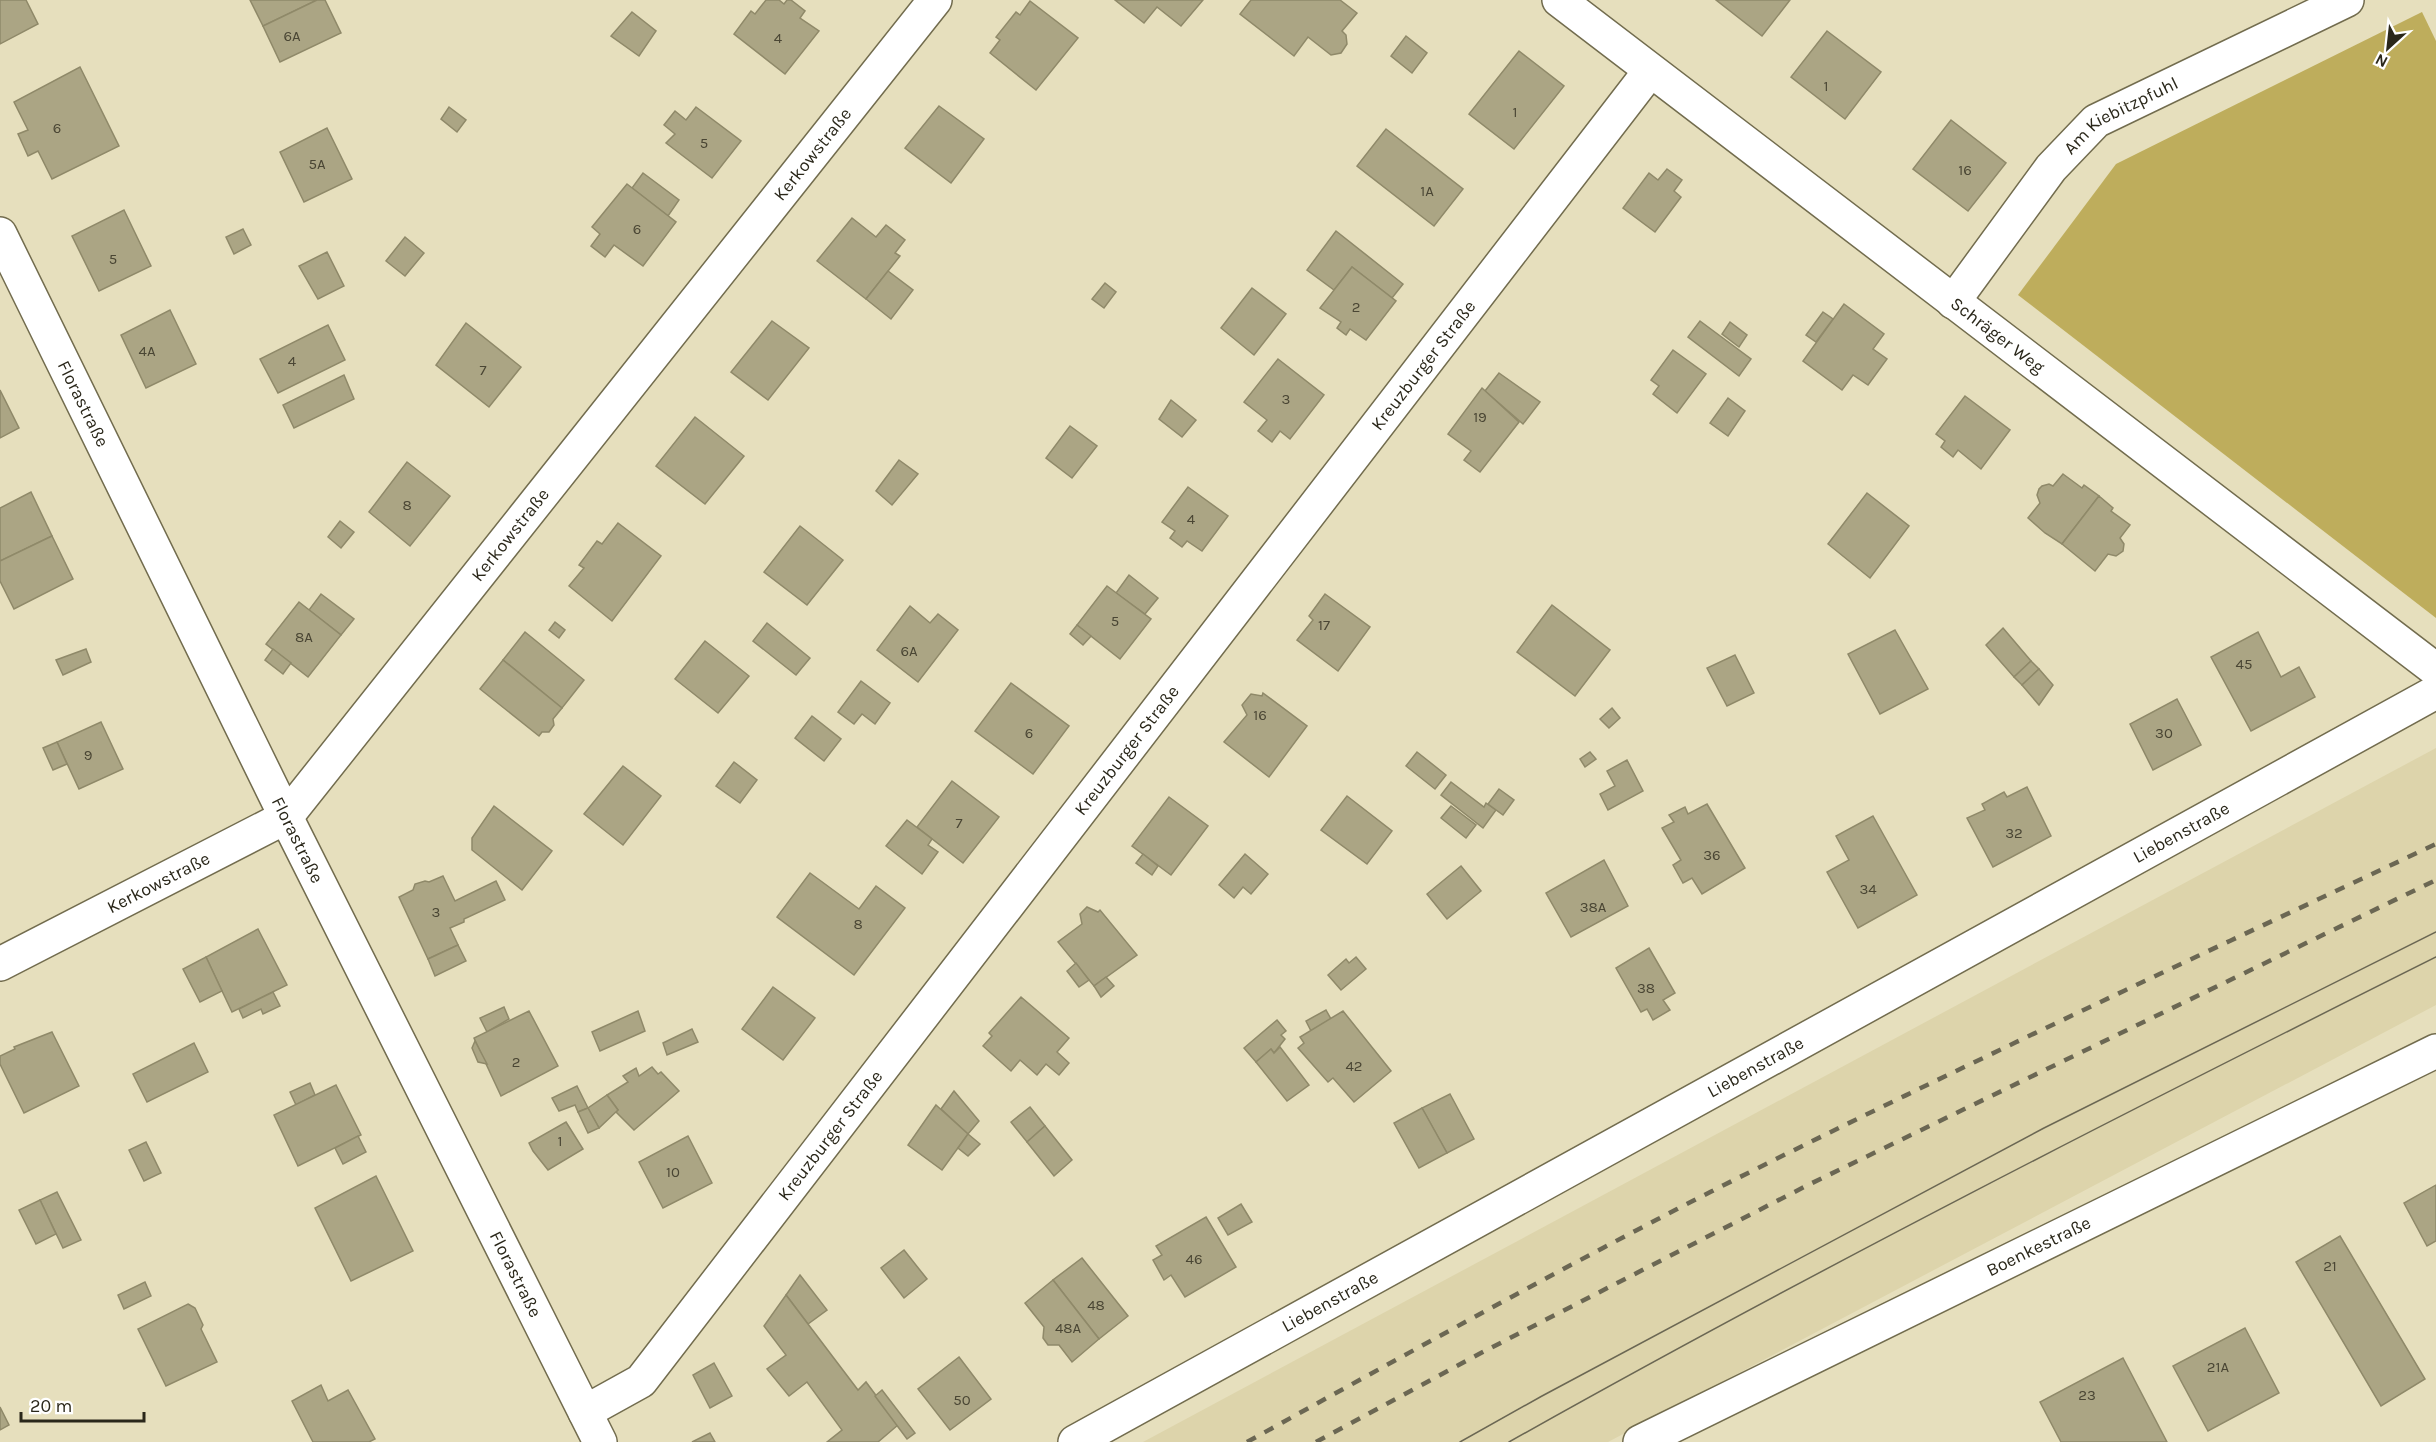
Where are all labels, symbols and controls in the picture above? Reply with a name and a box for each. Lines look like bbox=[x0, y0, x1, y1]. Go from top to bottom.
north arrow bbox=[2358, 18, 2418, 78]
house number: 6A bbox=[283, 27, 301, 45]
house number: 4 bbox=[774, 29, 783, 47]
text: N bbox=[2372, 50, 2391, 72]
street label: Am Kiebitzpfuhl bbox=[2059, 72, 2182, 159]
house number: 1 bbox=[1824, 77, 1828, 95]
street label: Kerkowstraße bbox=[769, 103, 856, 205]
house number: 1 bbox=[1513, 103, 1517, 121]
house number: 6 bbox=[53, 119, 61, 137]
house number: 5 bbox=[700, 134, 708, 152]
house number: 5A bbox=[308, 155, 326, 173]
house number: 16 bbox=[1958, 161, 1972, 179]
house number: 1A bbox=[1420, 182, 1434, 200]
house number: 6 bbox=[633, 220, 641, 238]
house number: 5 bbox=[109, 250, 117, 268]
street label: Schräger Weg bbox=[1946, 292, 2049, 378]
street label: Kreuzburger Straße bbox=[1366, 296, 1480, 435]
house number: 2 bbox=[1352, 298, 1360, 316]
house number: 4A bbox=[139, 342, 156, 360]
house number: 4 bbox=[288, 352, 297, 370]
street label: Florastraße bbox=[53, 357, 114, 451]
house number: 7 bbox=[479, 361, 487, 379]
house number: 3 bbox=[1282, 390, 1290, 408]
house number: 19 bbox=[1473, 408, 1487, 426]
street label: Kerkowstraße bbox=[467, 484, 554, 586]
house number: 8 bbox=[402, 496, 412, 514]
house number: 4 bbox=[1187, 510, 1196, 528]
house number: 5 bbox=[1111, 612, 1119, 630]
house number: 17 bbox=[1318, 616, 1330, 634]
house number: 8A bbox=[295, 628, 313, 646]
house number: 6A bbox=[900, 642, 918, 660]
house number: 45 bbox=[2236, 655, 2252, 673]
street label: Kreuzburger Straße bbox=[1070, 681, 1184, 820]
house number: 16 bbox=[1253, 706, 1267, 724]
house number: 6 bbox=[1025, 724, 1033, 742]
house number: 30 bbox=[2155, 724, 2173, 742]
house number: 9 bbox=[84, 746, 92, 764]
street label: Florastraße bbox=[267, 793, 328, 887]
street label: Liebenstraße bbox=[2129, 797, 2233, 868]
house number: 7 bbox=[955, 814, 963, 832]
house number: 32 bbox=[2005, 824, 2023, 842]
house number: 36 bbox=[1703, 846, 1721, 864]
street label: Kerkowstraße bbox=[103, 847, 213, 918]
house number: 34 bbox=[1859, 880, 1877, 898]
house number: 38A bbox=[1580, 898, 1607, 916]
house number: 3 bbox=[432, 903, 440, 921]
house number: 8 bbox=[853, 915, 863, 933]
house number: 38 bbox=[1637, 979, 1655, 997]
street label: Liebenstraße bbox=[1703, 1032, 1808, 1102]
house number: 2 bbox=[512, 1053, 520, 1071]
house number: 42 bbox=[1345, 1057, 1363, 1075]
street label: Kreuzburger Straße bbox=[773, 1066, 887, 1205]
house number: 1 bbox=[558, 1132, 562, 1150]
house number: 10 bbox=[666, 1163, 680, 1181]
street label: Boenkestraße bbox=[1983, 1211, 2094, 1281]
street label: Florastraße bbox=[485, 1227, 547, 1321]
house number: 46 bbox=[1186, 1250, 1202, 1268]
house number: 21 bbox=[2323, 1257, 2337, 1275]
street label: Liebenstraße bbox=[1278, 1266, 1382, 1337]
house number: 48 bbox=[1087, 1296, 1105, 1314]
house number: 48A bbox=[1055, 1319, 1081, 1337]
house number: 21A bbox=[2207, 1358, 2230, 1376]
scale bar bbox=[21, 1385, 144, 1423]
house number: 23 bbox=[2078, 1386, 2096, 1404]
house number: 50 bbox=[953, 1391, 971, 1409]
text: 20 m bbox=[30, 1395, 72, 1417]

